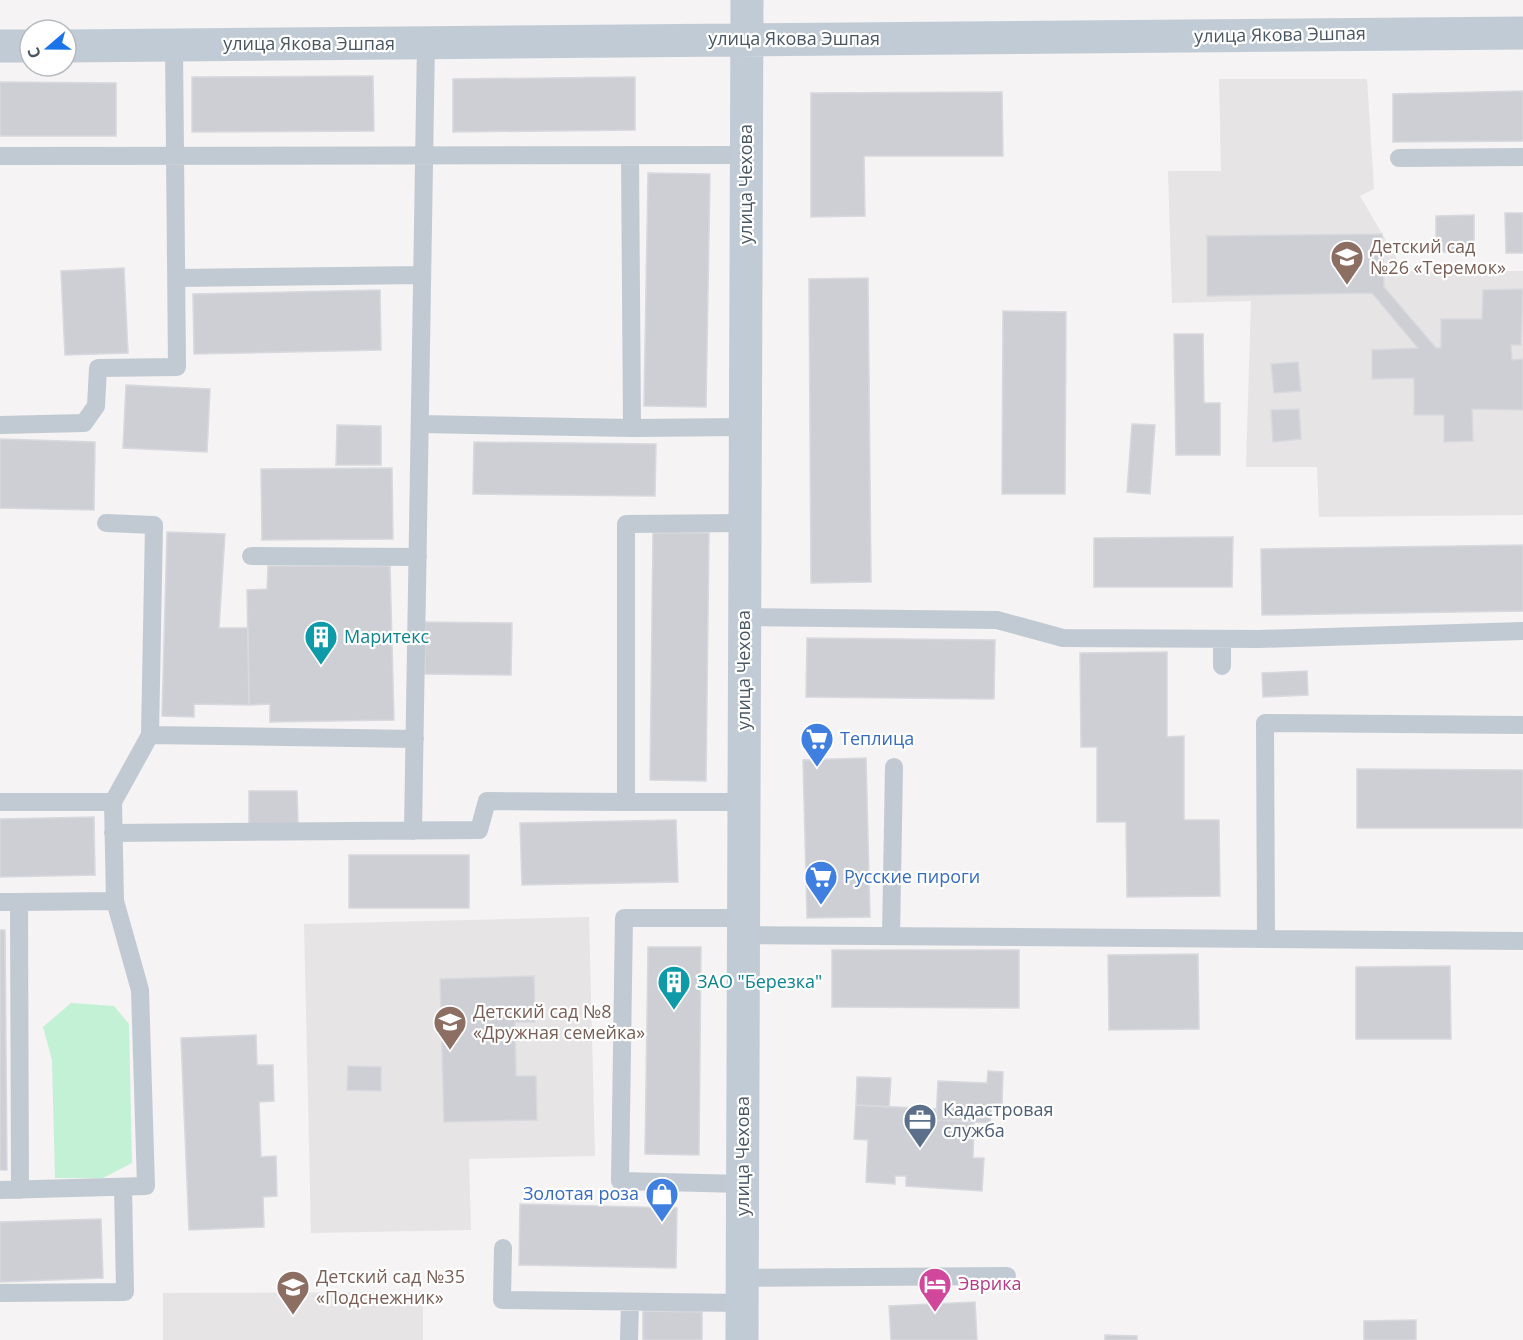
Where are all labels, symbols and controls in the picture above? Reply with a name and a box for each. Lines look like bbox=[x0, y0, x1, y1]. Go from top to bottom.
north arrow bbox=[18, 18, 78, 78]
street label: улица Якова Эшпая bbox=[1194, 21, 1366, 47]
street label: улица Якова Эшпая bbox=[708, 26, 880, 50]
street label: улица Якова Эшпая bbox=[223, 31, 395, 55]
text: С bbox=[22, 45, 46, 62]
street label: улица Чехова bbox=[733, 124, 757, 244]
place label: Детский сад №26 «Теремок» bbox=[1370, 234, 1506, 279]
school or university icon: Детский сад №26 «Теремок» bbox=[1329, 239, 1365, 286]
street label: улица Чехова bbox=[731, 610, 755, 730]
building icon: Маритекс bbox=[303, 619, 339, 666]
place label: Маритекс bbox=[344, 624, 430, 648]
supermarket icon: Теплица bbox=[799, 721, 835, 768]
place label: Теплица bbox=[840, 726, 914, 750]
supermarket icon: Русские пироги bbox=[803, 859, 839, 906]
place label: Русские пироги bbox=[844, 864, 980, 888]
building icon: ЗАО "Березка" bbox=[656, 964, 692, 1011]
place label: ЗАО "Березка" bbox=[697, 969, 822, 993]
place label: Детский сад №8 «Дружная семейка» bbox=[473, 999, 645, 1044]
school or university icon: Детский сад №8 «Дружная семейка» bbox=[432, 1004, 468, 1051]
street label: улица Чехова bbox=[730, 1096, 754, 1216]
place label: Кадастровая служба bbox=[943, 1097, 1054, 1142]
office icon: Кадастровая служба bbox=[902, 1102, 938, 1149]
shop icon: Золотая роза bbox=[644, 1176, 680, 1223]
place label: Золотая роза bbox=[523, 1181, 639, 1205]
place label: Детский сад №35 «Подснежник» bbox=[316, 1264, 465, 1309]
hotel icon: Эврика bbox=[917, 1266, 953, 1313]
school or university icon: Детский сад №35 «Подснежник» bbox=[275, 1269, 311, 1316]
place label: Эврика bbox=[958, 1271, 1021, 1295]

